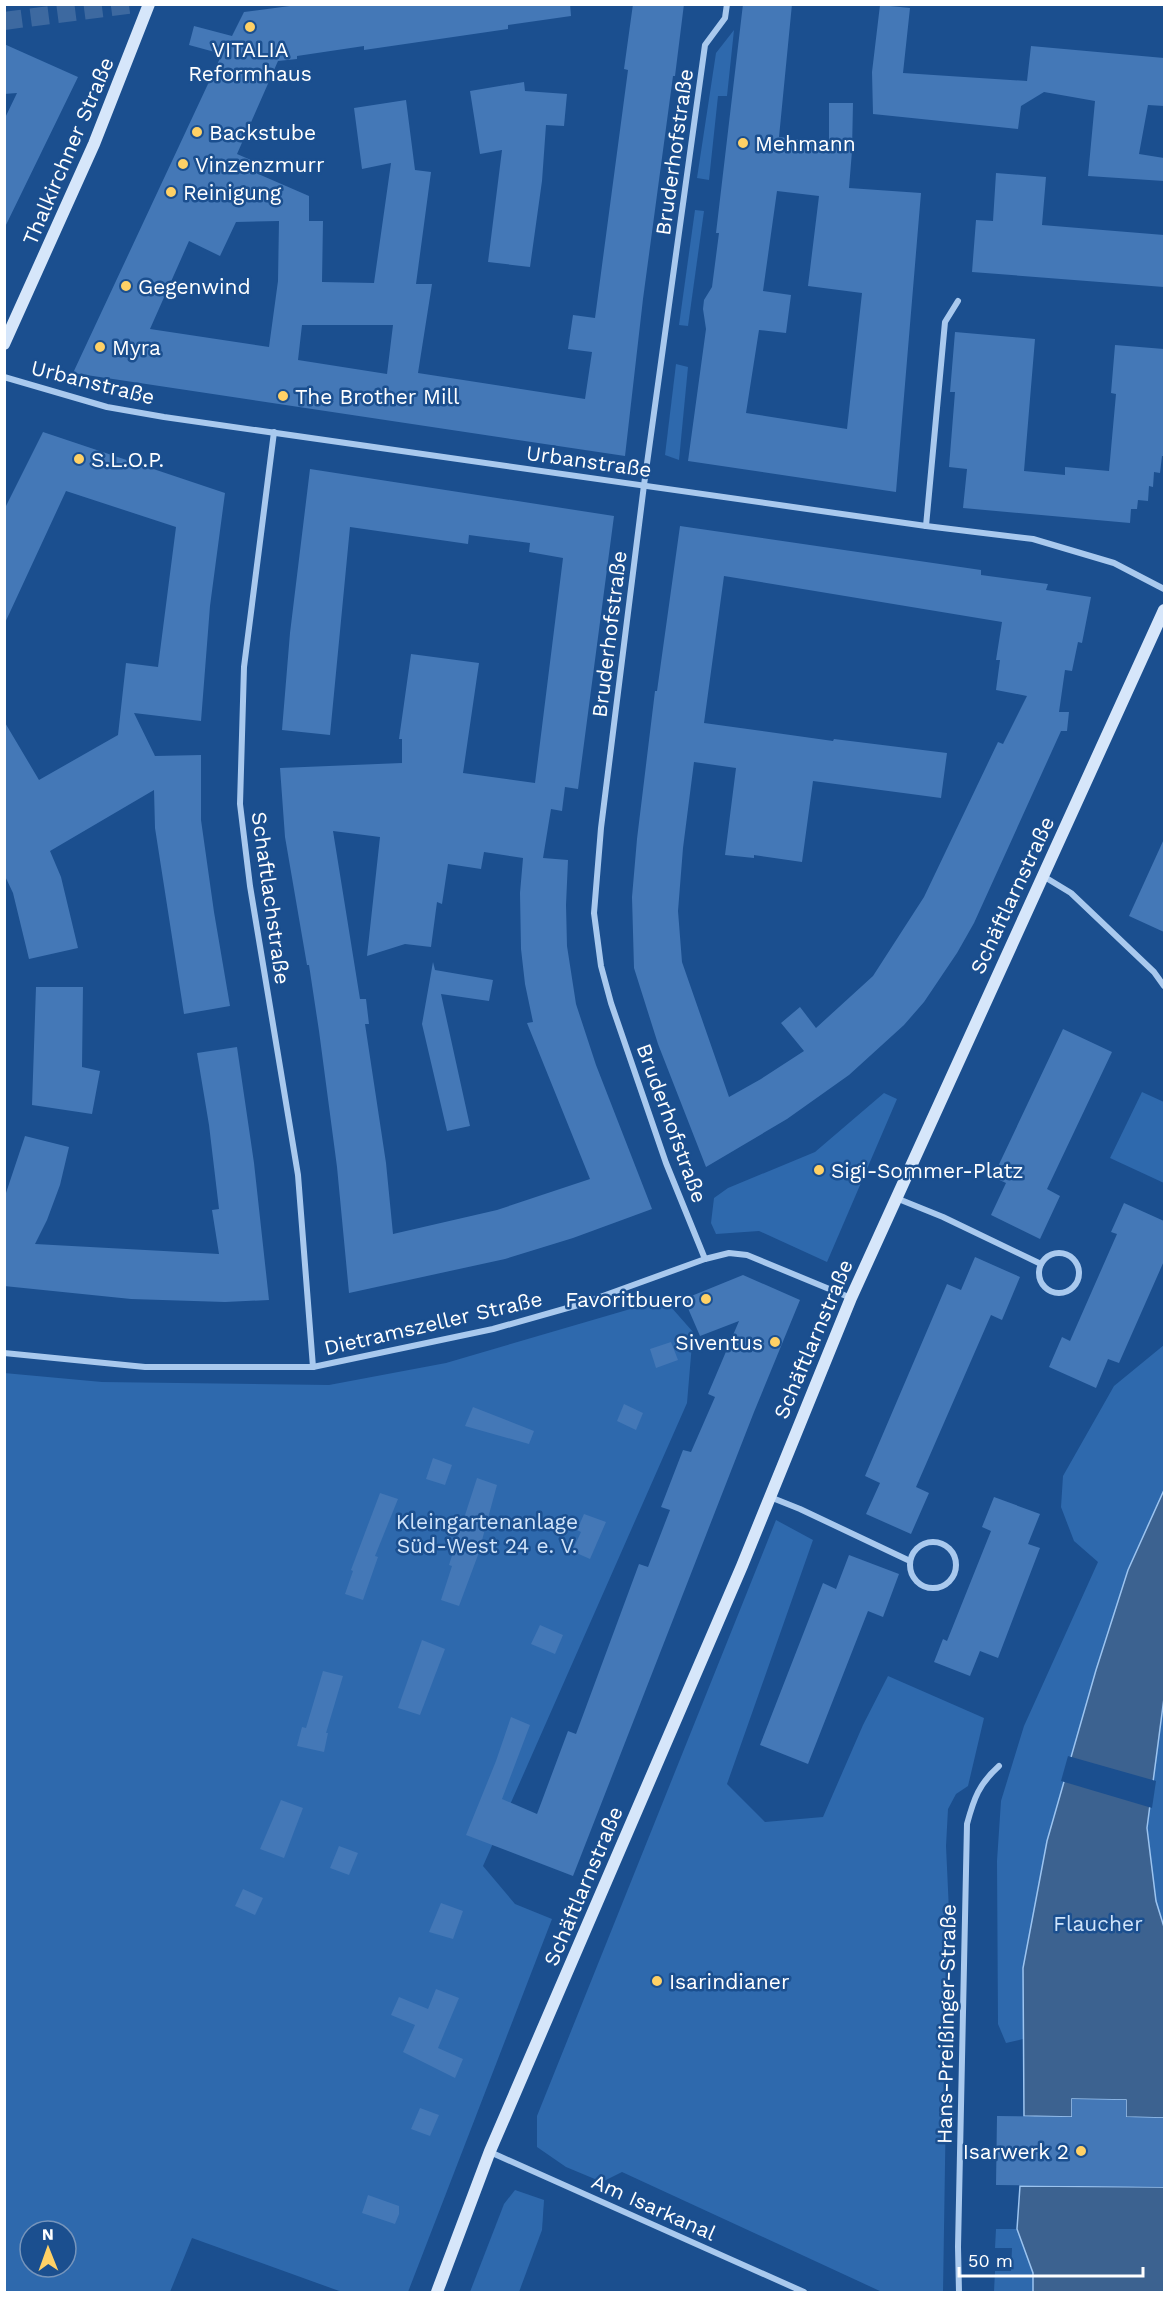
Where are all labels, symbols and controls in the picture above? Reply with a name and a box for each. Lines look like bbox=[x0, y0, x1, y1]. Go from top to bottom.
marker: VITALIA Reformhaus bbox=[243, 20, 257, 34]
place label: VITALIA Reformhaus bbox=[188, 37, 312, 86]
street label: Thalkirchner Straße bbox=[17, 53, 119, 249]
street label: Bruderhofstraße bbox=[650, 67, 698, 237]
place label: Backstube bbox=[209, 120, 316, 145]
marker: Backstube bbox=[190, 125, 204, 139]
place label: Mehmann bbox=[755, 131, 856, 156]
marker: Mehmann bbox=[736, 136, 750, 150]
place label: Vinzenzmurr bbox=[195, 152, 325, 177]
marker: Vinzenzmurr bbox=[176, 157, 190, 171]
place label: Reinigung bbox=[183, 180, 282, 205]
marker: Reinigung bbox=[164, 185, 178, 199]
place label: Gegenwind bbox=[138, 274, 251, 299]
marker: Gegenwind bbox=[119, 279, 133, 293]
place label: Myra bbox=[112, 335, 161, 360]
marker: Myra bbox=[93, 340, 107, 354]
street label: Urbanstraße bbox=[29, 355, 157, 409]
place label: The Brother Mill bbox=[295, 384, 460, 409]
marker: The Brother Mill bbox=[276, 389, 290, 403]
street label: Urbanstraße bbox=[525, 440, 653, 482]
place label: S.L.O.P. bbox=[91, 447, 164, 472]
marker: S.L.O.P. bbox=[72, 452, 86, 466]
street label: Bruderhofstraße bbox=[586, 549, 632, 719]
street label: Schaftlachstraße bbox=[247, 810, 295, 986]
street label: Schäftlarnstraße bbox=[965, 812, 1059, 978]
street label: Bruderhofstraße bbox=[632, 1040, 712, 1206]
place label: Sigi-Sommer-Platz bbox=[831, 1158, 1024, 1183]
marker: Sigi-Sommer-Platz bbox=[812, 1163, 826, 1177]
street label: Schäftlarnstraße bbox=[768, 1255, 858, 1423]
street label: Dietramszeller Straße bbox=[321, 1286, 545, 1360]
place label: Favoritbuero bbox=[565, 1287, 694, 1312]
marker: Favoritbuero bbox=[699, 1292, 713, 1306]
place label: Siventus bbox=[675, 1330, 763, 1355]
marker: Siventus bbox=[768, 1335, 782, 1349]
park label: Kleingartenanlage Süd-West 24 e. V. bbox=[396, 1509, 578, 1558]
street label: Schäftlarnstraße bbox=[538, 1802, 628, 1970]
street label: Hans-Preißinger-Straße bbox=[931, 1904, 961, 2144]
park label: Flaucher bbox=[1053, 1911, 1143, 1936]
place label: Isarindianer bbox=[669, 1969, 790, 1994]
marker: Isarindianer bbox=[650, 1974, 664, 1988]
place label: Isarwerk 2 bbox=[963, 2139, 1069, 2164]
marker: Isarwerk 2 bbox=[1074, 2144, 1088, 2158]
street label: Am Isarkanal bbox=[588, 2168, 721, 2246]
north arrow bbox=[18, 2219, 78, 2279]
text: N bbox=[42, 2225, 54, 2244]
scale bar bbox=[959, 2240, 1144, 2278]
text: 50 m bbox=[968, 2250, 1013, 2271]

